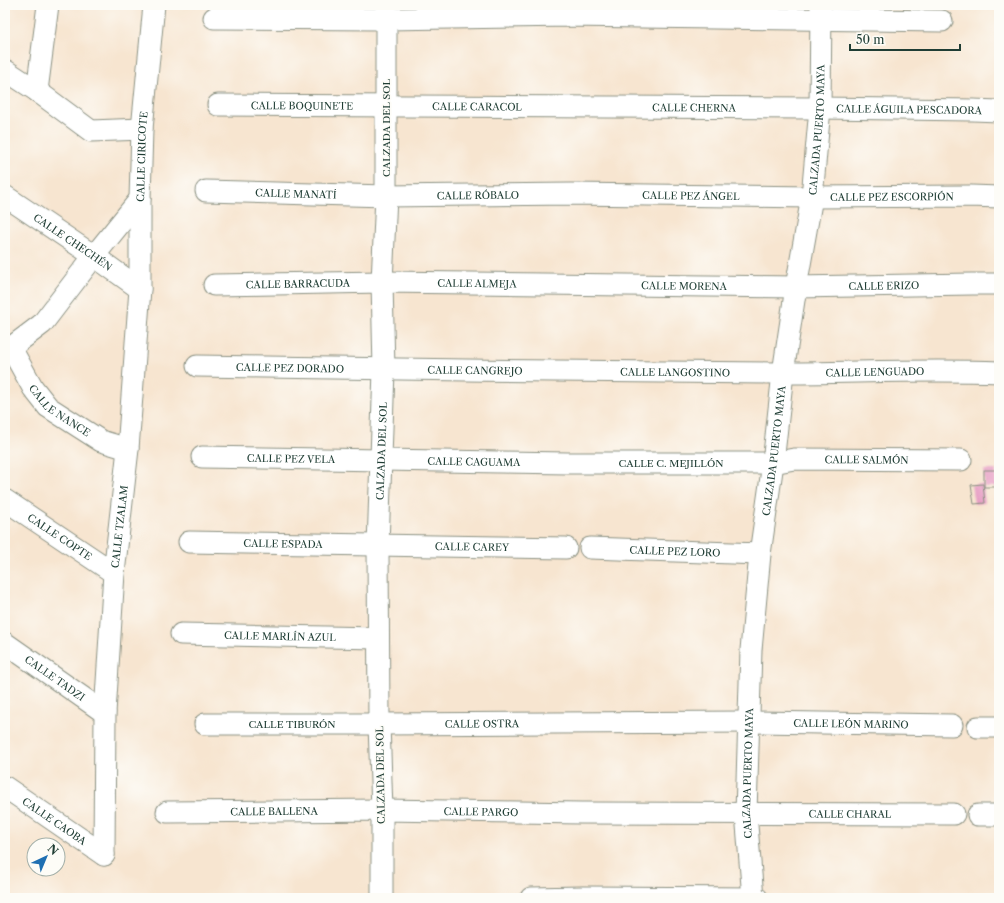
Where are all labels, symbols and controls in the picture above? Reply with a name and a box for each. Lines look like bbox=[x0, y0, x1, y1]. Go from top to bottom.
scale bar bbox=[850, 26, 960, 52]
text: 50 m bbox=[856, 32, 885, 47]
street label: CALZADA PUERTO MAYA bbox=[806, 64, 827, 196]
street label: CALZADA DEL SOL bbox=[380, 79, 393, 177]
street label: CALLE BOQUINETE bbox=[251, 99, 353, 113]
street label: CALLE CARACOL bbox=[432, 100, 522, 114]
street label: CALLE CHERNA bbox=[652, 101, 737, 115]
street label: CALLE ÁGUILA PESCADORA bbox=[836, 102, 983, 117]
street label: CALLE CIRICOTE bbox=[134, 111, 151, 202]
street label: CALLE MANATÍ bbox=[255, 186, 337, 202]
street label: CALLE RÓBALO bbox=[437, 189, 519, 202]
street label: CALLE PEZ ÁNGEL bbox=[642, 189, 740, 203]
street label: CALLE PEZ ESCORPIÓN bbox=[830, 190, 954, 204]
street label: CALLE CHECHÉN bbox=[31, 211, 114, 274]
street label: CALLE BARRACUDA bbox=[246, 277, 351, 291]
street label: CALLE ALMEJA bbox=[437, 277, 517, 291]
street label: CALLE MORENA bbox=[641, 279, 728, 293]
street label: CALLE ERIZO bbox=[848, 279, 920, 293]
street label: CALLE PEZ DORADO bbox=[236, 361, 344, 376]
street label: CALLE CANGREJO bbox=[427, 364, 523, 378]
street label: CALLE LENGUADO bbox=[825, 365, 924, 380]
street label: CALLE LANGOSTINO bbox=[620, 366, 730, 380]
street label: CALLE NANCE bbox=[26, 382, 93, 440]
street label: CALZADA PUERTO MAYA bbox=[760, 385, 789, 517]
street label: CALZADA DEL SOL bbox=[374, 401, 390, 500]
street label: CALLE PEZ VELA bbox=[247, 452, 336, 466]
street label: CALLE SALMÓN bbox=[824, 453, 909, 467]
street label: CALLE CAGUAMA bbox=[427, 455, 521, 469]
street label: CALLE C. MEJILLÓN bbox=[618, 457, 723, 470]
street label: CALLE TZALAM bbox=[109, 484, 131, 569]
street label: CALLE COPTE bbox=[25, 511, 94, 563]
street label: CALLE ESPADA bbox=[243, 537, 323, 551]
street label: CALLE CAREY bbox=[435, 540, 510, 554]
street label: CALLE PEZ LORO bbox=[629, 543, 721, 560]
street label: CALLE MARLÍN AZUL bbox=[224, 629, 337, 644]
street label: CALLE TADZI bbox=[22, 653, 87, 704]
street label: CALZADA PUERTO MAYA bbox=[740, 707, 756, 839]
street label: CALLE OSTRA bbox=[445, 717, 520, 731]
street label: CALLE LEÓN MARINO bbox=[793, 717, 909, 731]
street label: CALLE TIBURÓN bbox=[248, 718, 336, 731]
street label: CALZADA DEL SOL bbox=[373, 725, 388, 824]
street label: CALLE CAOBA bbox=[20, 795, 89, 848]
street label: CALLE BALLENA bbox=[230, 805, 318, 818]
street label: CALLE PARGO bbox=[443, 805, 519, 819]
street label: CALLE CHARAL bbox=[809, 808, 892, 821]
north arrow bbox=[26, 837, 66, 877]
text: N bbox=[45, 841, 62, 858]

